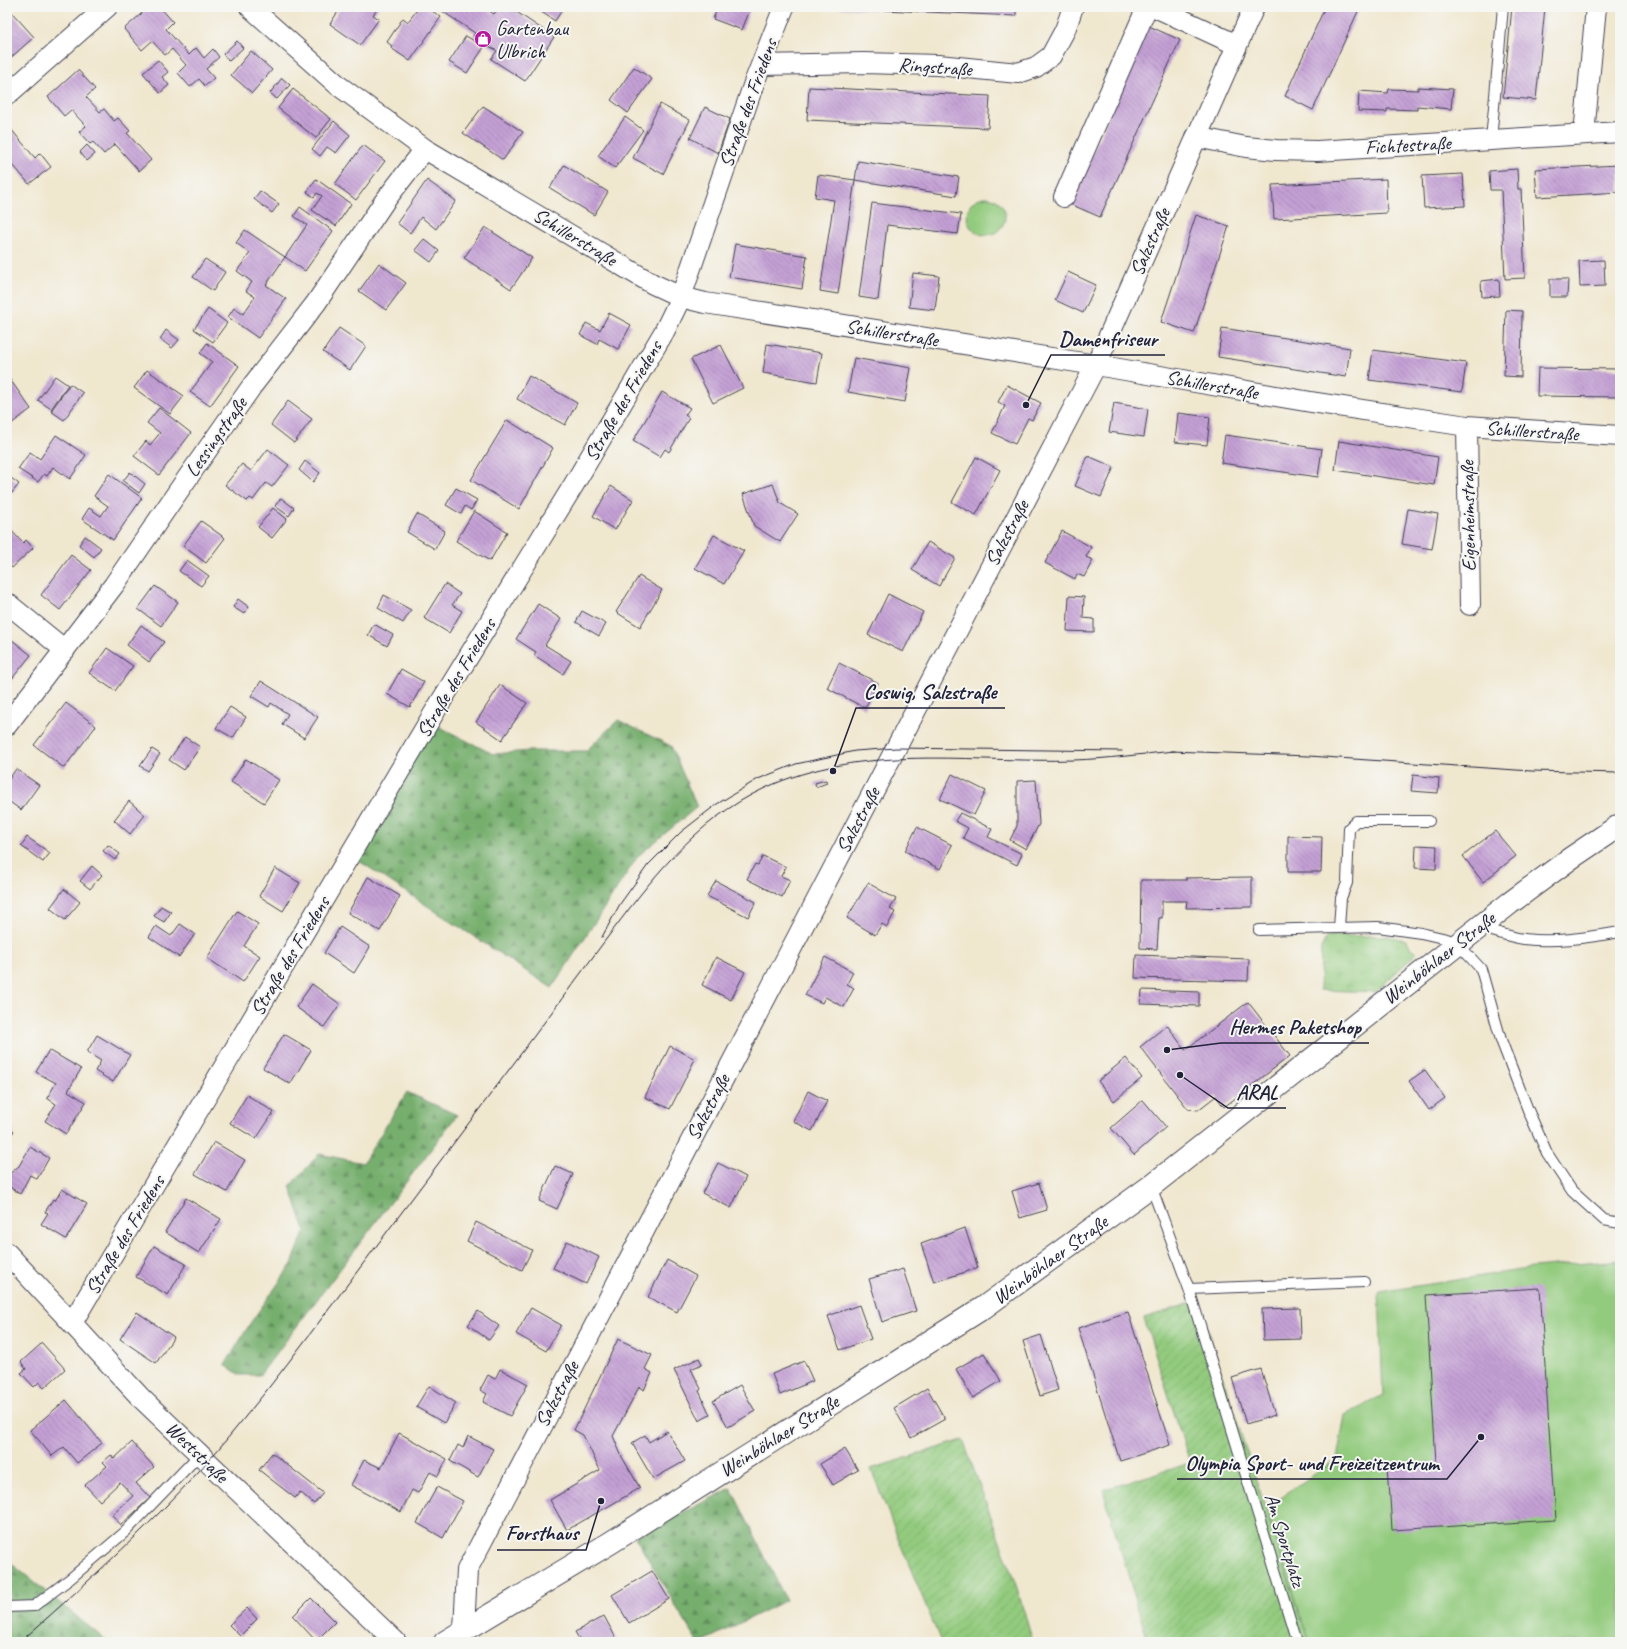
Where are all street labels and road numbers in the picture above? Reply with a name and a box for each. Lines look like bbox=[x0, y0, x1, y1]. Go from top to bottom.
street label: Straße des Friedens bbox=[713, 33, 784, 171]
street label: Ringstraße bbox=[897, 52, 974, 82]
street label: Fichtestraße bbox=[1365, 130, 1453, 160]
street label: Schillerstraße bbox=[529, 202, 623, 272]
street label: Salzstraße bbox=[1124, 203, 1176, 280]
street label: Schillerstraße bbox=[844, 313, 941, 353]
street label: Straße des Friedens bbox=[578, 335, 669, 466]
street label: Schillerstraße bbox=[1164, 365, 1261, 406]
street label: Lessingstraße bbox=[179, 391, 253, 482]
street label: Schillerstraße bbox=[1485, 415, 1581, 447]
street label: Eigenheimstraße bbox=[1455, 459, 1481, 571]
street label: Salzstraße bbox=[979, 494, 1035, 570]
street label: Straße des Friedens bbox=[411, 612, 503, 742]
street label: Salzstraße bbox=[830, 781, 886, 857]
street label: Straße des Friedens bbox=[245, 890, 337, 1020]
street label: Weinböhlaer Straße bbox=[1378, 905, 1502, 1010]
street label: Salzstraße bbox=[680, 1068, 736, 1144]
street label: Straße des Friedens bbox=[80, 1169, 172, 1299]
street label: Weinböhlaer Straße bbox=[987, 1208, 1114, 1310]
street label: Salzstraße bbox=[529, 1355, 585, 1431]
street label: Weinböhlaer Straße bbox=[715, 1389, 845, 1483]
street label: Weststraße bbox=[160, 1416, 235, 1489]
street label: Am Sportplatz bbox=[1259, 1490, 1312, 1591]

